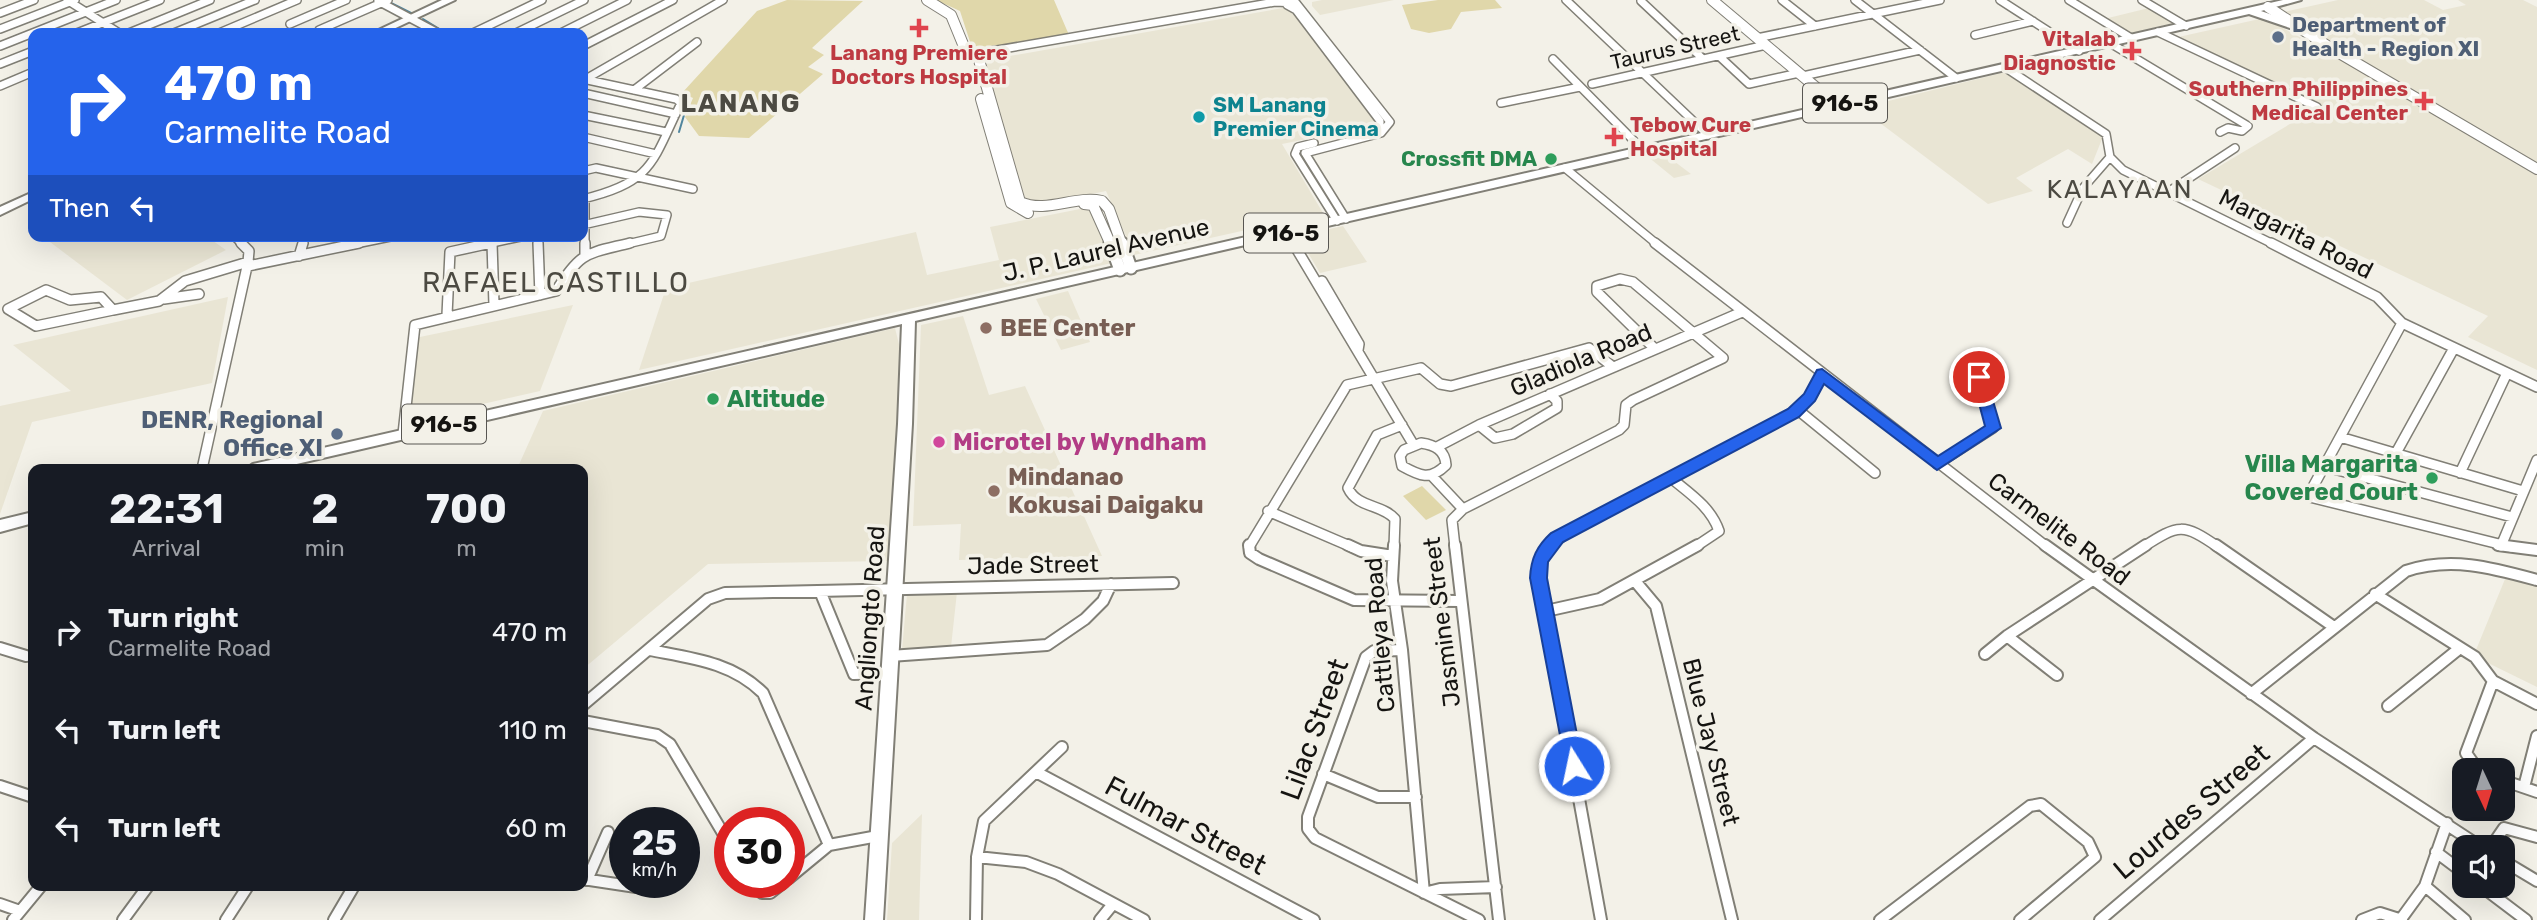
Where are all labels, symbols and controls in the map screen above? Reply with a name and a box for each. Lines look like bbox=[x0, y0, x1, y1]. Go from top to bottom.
place label: Department of Health - Region XI bbox=[2292, 12, 2479, 61]
marker: Lanang Premiere Doctors Hospital bbox=[909, 18, 929, 38]
street label: Taurus Street bbox=[1608, 21, 1742, 75]
place label: Vitalab Diagnostic bbox=[2003, 26, 2116, 75]
marker: Department of Health - Region XI bbox=[2270, 29, 2286, 45]
place label: Lanang Premiere Doctors Hospital bbox=[830, 40, 1008, 89]
marker: Vitalab Diagnostic bbox=[2122, 41, 2142, 61]
text: 470 m bbox=[164, 54, 313, 112]
icon: right bbox=[49, 56, 140, 147]
place label: Southern Philippines Medical Center bbox=[2188, 76, 2408, 125]
road number: 916-5 bbox=[1803, 83, 1887, 122]
district label: LANANG bbox=[681, 88, 801, 119]
marker: Southern Philippines Medical Center bbox=[2414, 91, 2434, 111]
place label: SM Lanang Premier Cinema bbox=[1213, 92, 1379, 141]
marker: SM Lanang Premier Cinema bbox=[1191, 109, 1207, 125]
place label: Tebow Cure Hospital bbox=[1630, 112, 1751, 161]
text: Carmelite Road bbox=[164, 113, 391, 151]
marker: Tebow Cure Hospital bbox=[1604, 127, 1624, 147]
place label: Crossfit DMA bbox=[1401, 146, 1537, 171]
marker: Crossfit DMA bbox=[1543, 151, 1559, 167]
district label: KALAYAAN bbox=[2046, 174, 2194, 205]
street label: Margarita Road bbox=[2214, 183, 2378, 285]
icon: left bbox=[124, 189, 162, 227]
text: Then bbox=[49, 193, 110, 224]
street label: J. P. Laurel Avenue bbox=[1000, 213, 1212, 287]
road number: 916-5 bbox=[1244, 214, 1328, 252]
district label: RAFAEL CASTILLO bbox=[422, 266, 690, 299]
place label: BEE Center bbox=[1000, 314, 1136, 342]
street label: Gladiola Road bbox=[1506, 318, 1656, 402]
marker: BEE Center bbox=[978, 320, 994, 336]
pin bbox=[1949, 347, 2009, 407]
icon: arrive bbox=[1960, 358, 1998, 396]
place label: Altitude bbox=[727, 385, 825, 413]
marker: Altitude bbox=[705, 391, 721, 407]
road number: 916-5 bbox=[402, 404, 486, 444]
place label: DENR, Regional Office XI bbox=[141, 406, 323, 462]
marker: DENR, Regional Office XI bbox=[329, 426, 345, 442]
place label: Microtel by Wyndham bbox=[953, 428, 1207, 456]
marker: Microtel by Wyndham bbox=[931, 434, 947, 450]
place label: Villa Margarita Covered Court bbox=[2244, 450, 2418, 506]
place label: Mindanao Kokusai Daigaku bbox=[1008, 463, 1204, 519]
street label: Carmelite Road bbox=[1983, 467, 2135, 591]
marker: Villa Margarita Covered Court bbox=[2424, 470, 2440, 486]
marker: Mindanao Kokusai Daigaku bbox=[986, 483, 1002, 499]
text: 22:31 bbox=[109, 484, 224, 534]
text: 2 bbox=[311, 484, 338, 534]
text: 700 bbox=[426, 484, 507, 534]
street label: Angliongto Road bbox=[850, 525, 890, 711]
text: Arrival bbox=[132, 534, 201, 562]
text: min bbox=[305, 534, 345, 562]
text: m bbox=[456, 534, 477, 562]
street label: Jasmine Street bbox=[1418, 535, 1466, 709]
street label: Jade Street bbox=[967, 550, 1099, 580]
street label: Cattleya Road bbox=[1359, 556, 1401, 714]
text: Turn right bbox=[108, 603, 238, 634]
icon: right bbox=[49, 613, 87, 651]
text: 470 m bbox=[492, 617, 567, 648]
text: Carmelite Road bbox=[108, 634, 271, 662]
street label: Lilac Street bbox=[1274, 654, 1355, 804]
street label: Blue Jay Street bbox=[1677, 655, 1745, 829]
icon: left bbox=[49, 711, 87, 749]
text: Turn left bbox=[108, 715, 220, 746]
text: 110 m bbox=[499, 715, 567, 746]
position arrow bbox=[1537, 729, 1611, 803]
street label: Lourdes Street bbox=[2107, 737, 2276, 886]
north arrow bbox=[2452, 758, 2515, 821]
map controls bbox=[2452, 758, 2515, 898]
street label: Fulmar Street bbox=[1099, 769, 1272, 882]
speed limit sign: 30 bbox=[714, 807, 805, 898]
icon: left bbox=[49, 809, 87, 847]
text: Turn left bbox=[108, 813, 220, 844]
text: 60 m bbox=[505, 813, 567, 844]
text: 25 bbox=[632, 822, 677, 864]
button: sound bbox=[2452, 835, 2515, 898]
text: km/h bbox=[632, 859, 677, 881]

